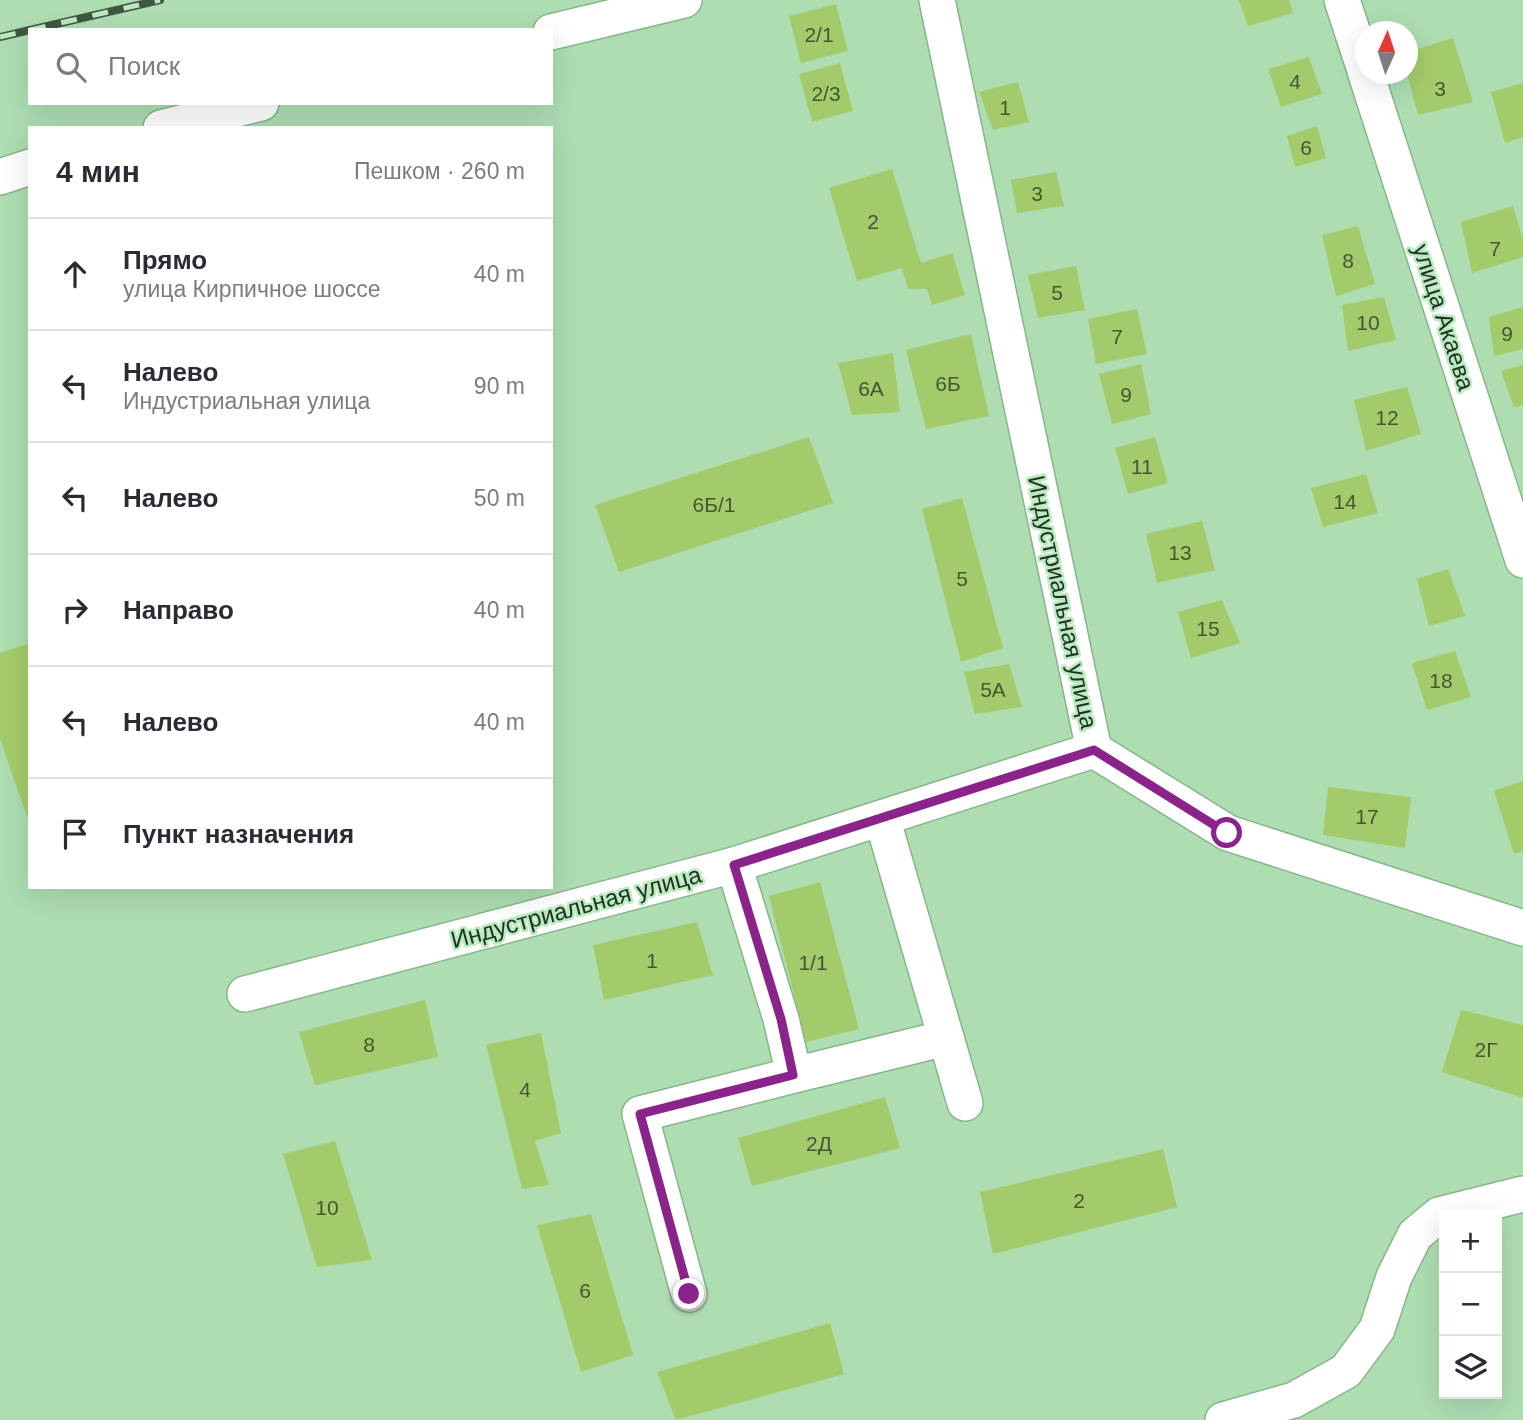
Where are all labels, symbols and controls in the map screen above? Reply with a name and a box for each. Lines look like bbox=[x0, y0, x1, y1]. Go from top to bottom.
north arrow bbox=[1355, 21, 1418, 84]
house number: 2/1 bbox=[804, 23, 834, 46]
search box bbox=[28, 28, 553, 105]
icon: search bbox=[52, 48, 90, 86]
text: Поиск bbox=[108, 51, 180, 81]
house number: 4 bbox=[1289, 70, 1301, 93]
house number: 3 bbox=[1434, 77, 1446, 100]
house number: 2/3 bbox=[811, 82, 841, 105]
house number: 1 bbox=[999, 96, 1011, 119]
house number: 6 bbox=[1300, 136, 1312, 159]
text: 4 мин bbox=[56, 155, 140, 188]
text: Пешком · 260 m bbox=[354, 158, 525, 184]
house number: 3 bbox=[1031, 182, 1043, 205]
house number: 2 bbox=[867, 210, 879, 233]
house number: 7 bbox=[1489, 237, 1501, 260]
street label: улица Акаева bbox=[1408, 240, 1481, 394]
text: Прямо bbox=[123, 245, 207, 275]
house number: 8 bbox=[1342, 249, 1354, 272]
icon: ahead bbox=[56, 255, 94, 293]
text: 40 m bbox=[474, 261, 525, 287]
text: улица Кирпичное шоссе bbox=[123, 276, 381, 302]
house number: 5 bbox=[1051, 281, 1063, 304]
house number: 10 bbox=[1356, 311, 1380, 334]
house number: 9 bbox=[1501, 322, 1513, 345]
house number: 7 bbox=[1111, 325, 1123, 348]
text: Налево bbox=[123, 357, 218, 387]
icon: left bbox=[56, 367, 94, 405]
house number: 6Б bbox=[935, 372, 961, 395]
text: 90 m bbox=[474, 373, 525, 399]
house number: 6А bbox=[858, 377, 884, 400]
house number: 9 bbox=[1120, 383, 1132, 406]
text: Индустриальная улица bbox=[123, 388, 370, 414]
house number: 12 bbox=[1375, 406, 1399, 429]
house number: 11 bbox=[1131, 455, 1153, 478]
street label: Индустриальная улица bbox=[1023, 473, 1103, 732]
icon: left bbox=[56, 479, 94, 517]
text: Налево bbox=[123, 483, 218, 513]
text: 50 m bbox=[474, 485, 525, 511]
house number: 14 bbox=[1333, 490, 1357, 513]
house number: 6Б/1 bbox=[693, 493, 735, 516]
house number: 13 bbox=[1168, 541, 1192, 564]
house number: 5 bbox=[956, 567, 968, 590]
icon: right bbox=[56, 591, 94, 629]
text: Направо bbox=[123, 595, 234, 625]
text: 40 m bbox=[474, 597, 525, 623]
house number: 15 bbox=[1196, 617, 1220, 640]
house number: 18 bbox=[1429, 669, 1453, 692]
house number: 5А bbox=[980, 678, 1006, 701]
icon: left bbox=[56, 703, 94, 741]
text: Налево bbox=[123, 707, 218, 737]
text: 40 m bbox=[474, 709, 525, 735]
house number: 17 bbox=[1355, 805, 1379, 828]
icon: arrive bbox=[56, 815, 94, 853]
route start bbox=[1211, 817, 1242, 848]
text: Пункт назначения bbox=[123, 819, 354, 849]
street label: Индустриальная улица bbox=[448, 860, 705, 953]
house number: 1 bbox=[646, 949, 658, 972]
house number: 1/1 bbox=[798, 951, 828, 974]
house number: 8 bbox=[363, 1033, 375, 1056]
house number: 2Г bbox=[1474, 1038, 1498, 1061]
house number: 4 bbox=[519, 1078, 531, 1101]
house number: 2Д bbox=[806, 1132, 832, 1155]
house number: 2 bbox=[1073, 1189, 1085, 1212]
house number: 10 bbox=[315, 1196, 339, 1219]
map controls bbox=[1439, 1210, 1502, 1399]
button: + bbox=[1439, 1210, 1502, 1273]
button: − bbox=[1439, 1273, 1502, 1336]
route end bbox=[673, 1278, 704, 1309]
house number: 6 bbox=[579, 1279, 591, 1302]
button: layers bbox=[1439, 1336, 1502, 1399]

